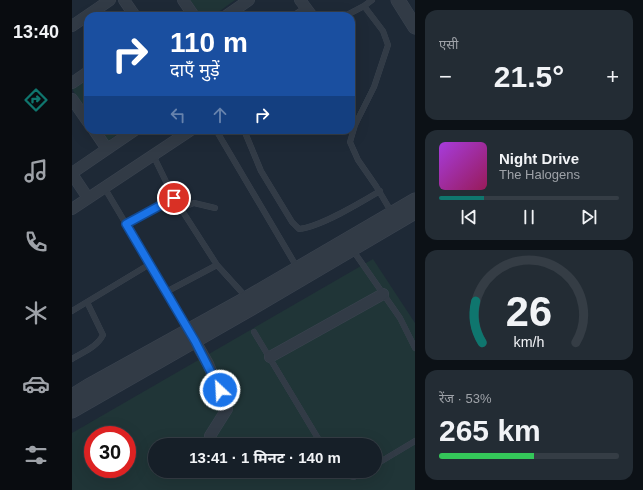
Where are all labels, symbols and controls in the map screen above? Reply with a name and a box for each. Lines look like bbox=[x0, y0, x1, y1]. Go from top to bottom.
text: 13:40 bbox=[13, 22, 59, 42]
text: 110 m bbox=[170, 27, 248, 58]
icon: right bbox=[104, 28, 156, 80]
text: एसी bbox=[439, 37, 458, 52]
text: दाएँ मुड़ें bbox=[170, 60, 220, 80]
text: 21.5° bbox=[494, 60, 564, 93]
text: − bbox=[439, 64, 452, 89]
text: + bbox=[606, 64, 619, 89]
icon: directions bbox=[22, 86, 50, 114]
icon: left bbox=[167, 104, 189, 126]
icon: ahead bbox=[209, 104, 231, 126]
icon: right bbox=[251, 104, 273, 126]
text: Night Drive bbox=[499, 150, 579, 167]
icon: music bbox=[22, 157, 50, 185]
text: The Halogens bbox=[499, 167, 580, 182]
pin bbox=[157, 181, 191, 215]
icon: arrive bbox=[163, 187, 185, 209]
icon: previous bbox=[458, 206, 480, 228]
icon: pause bbox=[518, 206, 540, 228]
icon: next bbox=[578, 206, 600, 228]
icon: phone bbox=[22, 228, 50, 256]
text: 26 bbox=[506, 288, 552, 335]
icon: climate bbox=[22, 299, 50, 327]
text: km/h bbox=[514, 334, 545, 350]
position arrow bbox=[199, 369, 241, 411]
icon: car bbox=[22, 370, 50, 398]
text: रेंज · 53% bbox=[439, 391, 492, 406]
text: 265 km bbox=[439, 414, 541, 447]
speed limit sign: 30 bbox=[84, 426, 136, 478]
icon: filters bbox=[22, 441, 50, 469]
text: 13:41 · 1 मिनट · 140 m bbox=[189, 449, 341, 466]

